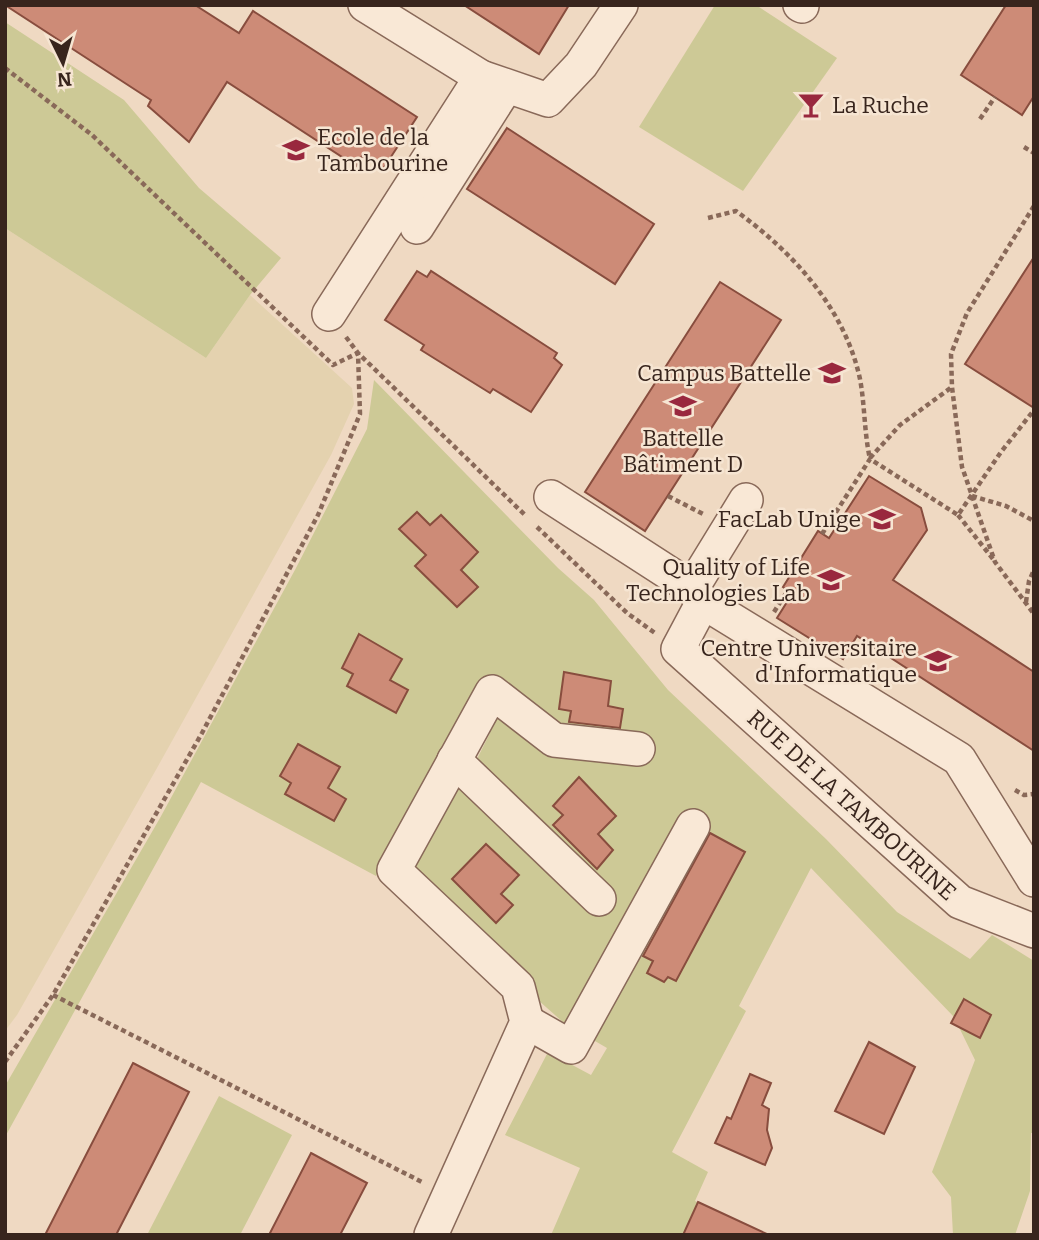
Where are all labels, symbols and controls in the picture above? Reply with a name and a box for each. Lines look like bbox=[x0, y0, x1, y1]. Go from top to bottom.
north arrow bbox=[28, 28, 98, 98]
text: N bbox=[56, 67, 73, 92]
bar icon: La Ruche bbox=[796, 90, 826, 120]
place label: La Ruche bbox=[832, 91, 929, 119]
place label: Ecole de la Tambourine bbox=[317, 123, 448, 177]
school or university icon: Ecole de la Tambourine bbox=[281, 135, 311, 165]
school or university icon: Campus Battelle bbox=[817, 358, 847, 388]
place label: Campus Battelle bbox=[637, 359, 811, 387]
school or university icon: Battelle Bâtiment D bbox=[668, 391, 698, 421]
place label: Battelle Bâtiment D bbox=[623, 424, 743, 478]
school or university icon: FacLab Unige bbox=[867, 504, 897, 534]
place label: FacLab Unige bbox=[718, 505, 861, 533]
place label: Quality of Life Technologies Lab bbox=[626, 553, 810, 607]
school or university icon: Quality of Life Technologies Lab bbox=[816, 565, 846, 595]
place label: Centre Universitaire d'Informatique bbox=[701, 634, 917, 688]
school or university icon: Centre Universitaire d'Informatique bbox=[923, 646, 953, 676]
street label: RUE DE LA TAMBOURINE bbox=[742, 704, 962, 906]

